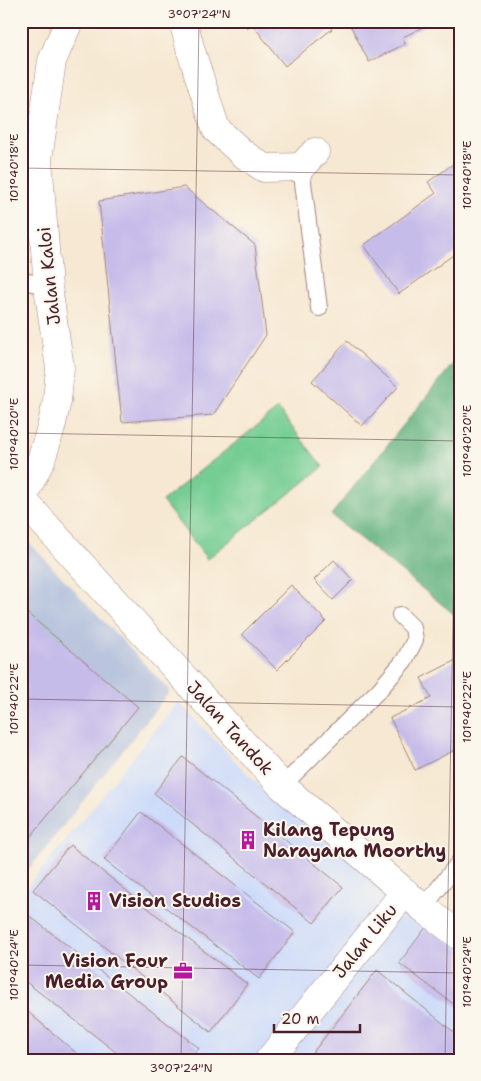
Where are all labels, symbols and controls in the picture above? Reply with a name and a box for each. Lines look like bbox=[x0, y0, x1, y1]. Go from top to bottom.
text: 3°07'24"N bbox=[167, 6, 231, 22]
text: 101°40'18"E bbox=[6, 133, 22, 203]
text: 101°40'18"E bbox=[459, 140, 475, 210]
street label: Jalan Kaloi bbox=[32, 226, 66, 326]
text: 101°40'20"E bbox=[6, 398, 22, 470]
text: 101°40'20"E bbox=[459, 405, 475, 477]
text: 101°40'22"E bbox=[6, 663, 22, 735]
text: 101°40'22"E bbox=[459, 671, 475, 743]
street label: Jalan Tandok bbox=[181, 676, 279, 780]
place label: Kilang Tepung Narayana Moorthy bbox=[263, 818, 446, 863]
building icon: Kilang Tepung Narayana Moorthy bbox=[237, 829, 259, 851]
place label: Vision Studios bbox=[109, 889, 241, 913]
building icon: Vision Studios bbox=[83, 890, 105, 912]
street label: Jalan Liku bbox=[327, 899, 403, 983]
text: 101°40'24"E bbox=[6, 929, 22, 1001]
text: 101°40'24"E bbox=[459, 936, 475, 1008]
place label: Vision Four Media Group bbox=[45, 949, 168, 994]
office icon: Vision Four Media Group bbox=[172, 960, 194, 982]
scale bar bbox=[274, 1001, 360, 1033]
text: 20 m bbox=[281, 1009, 320, 1029]
text: 3°07'24"N bbox=[149, 1060, 213, 1076]

